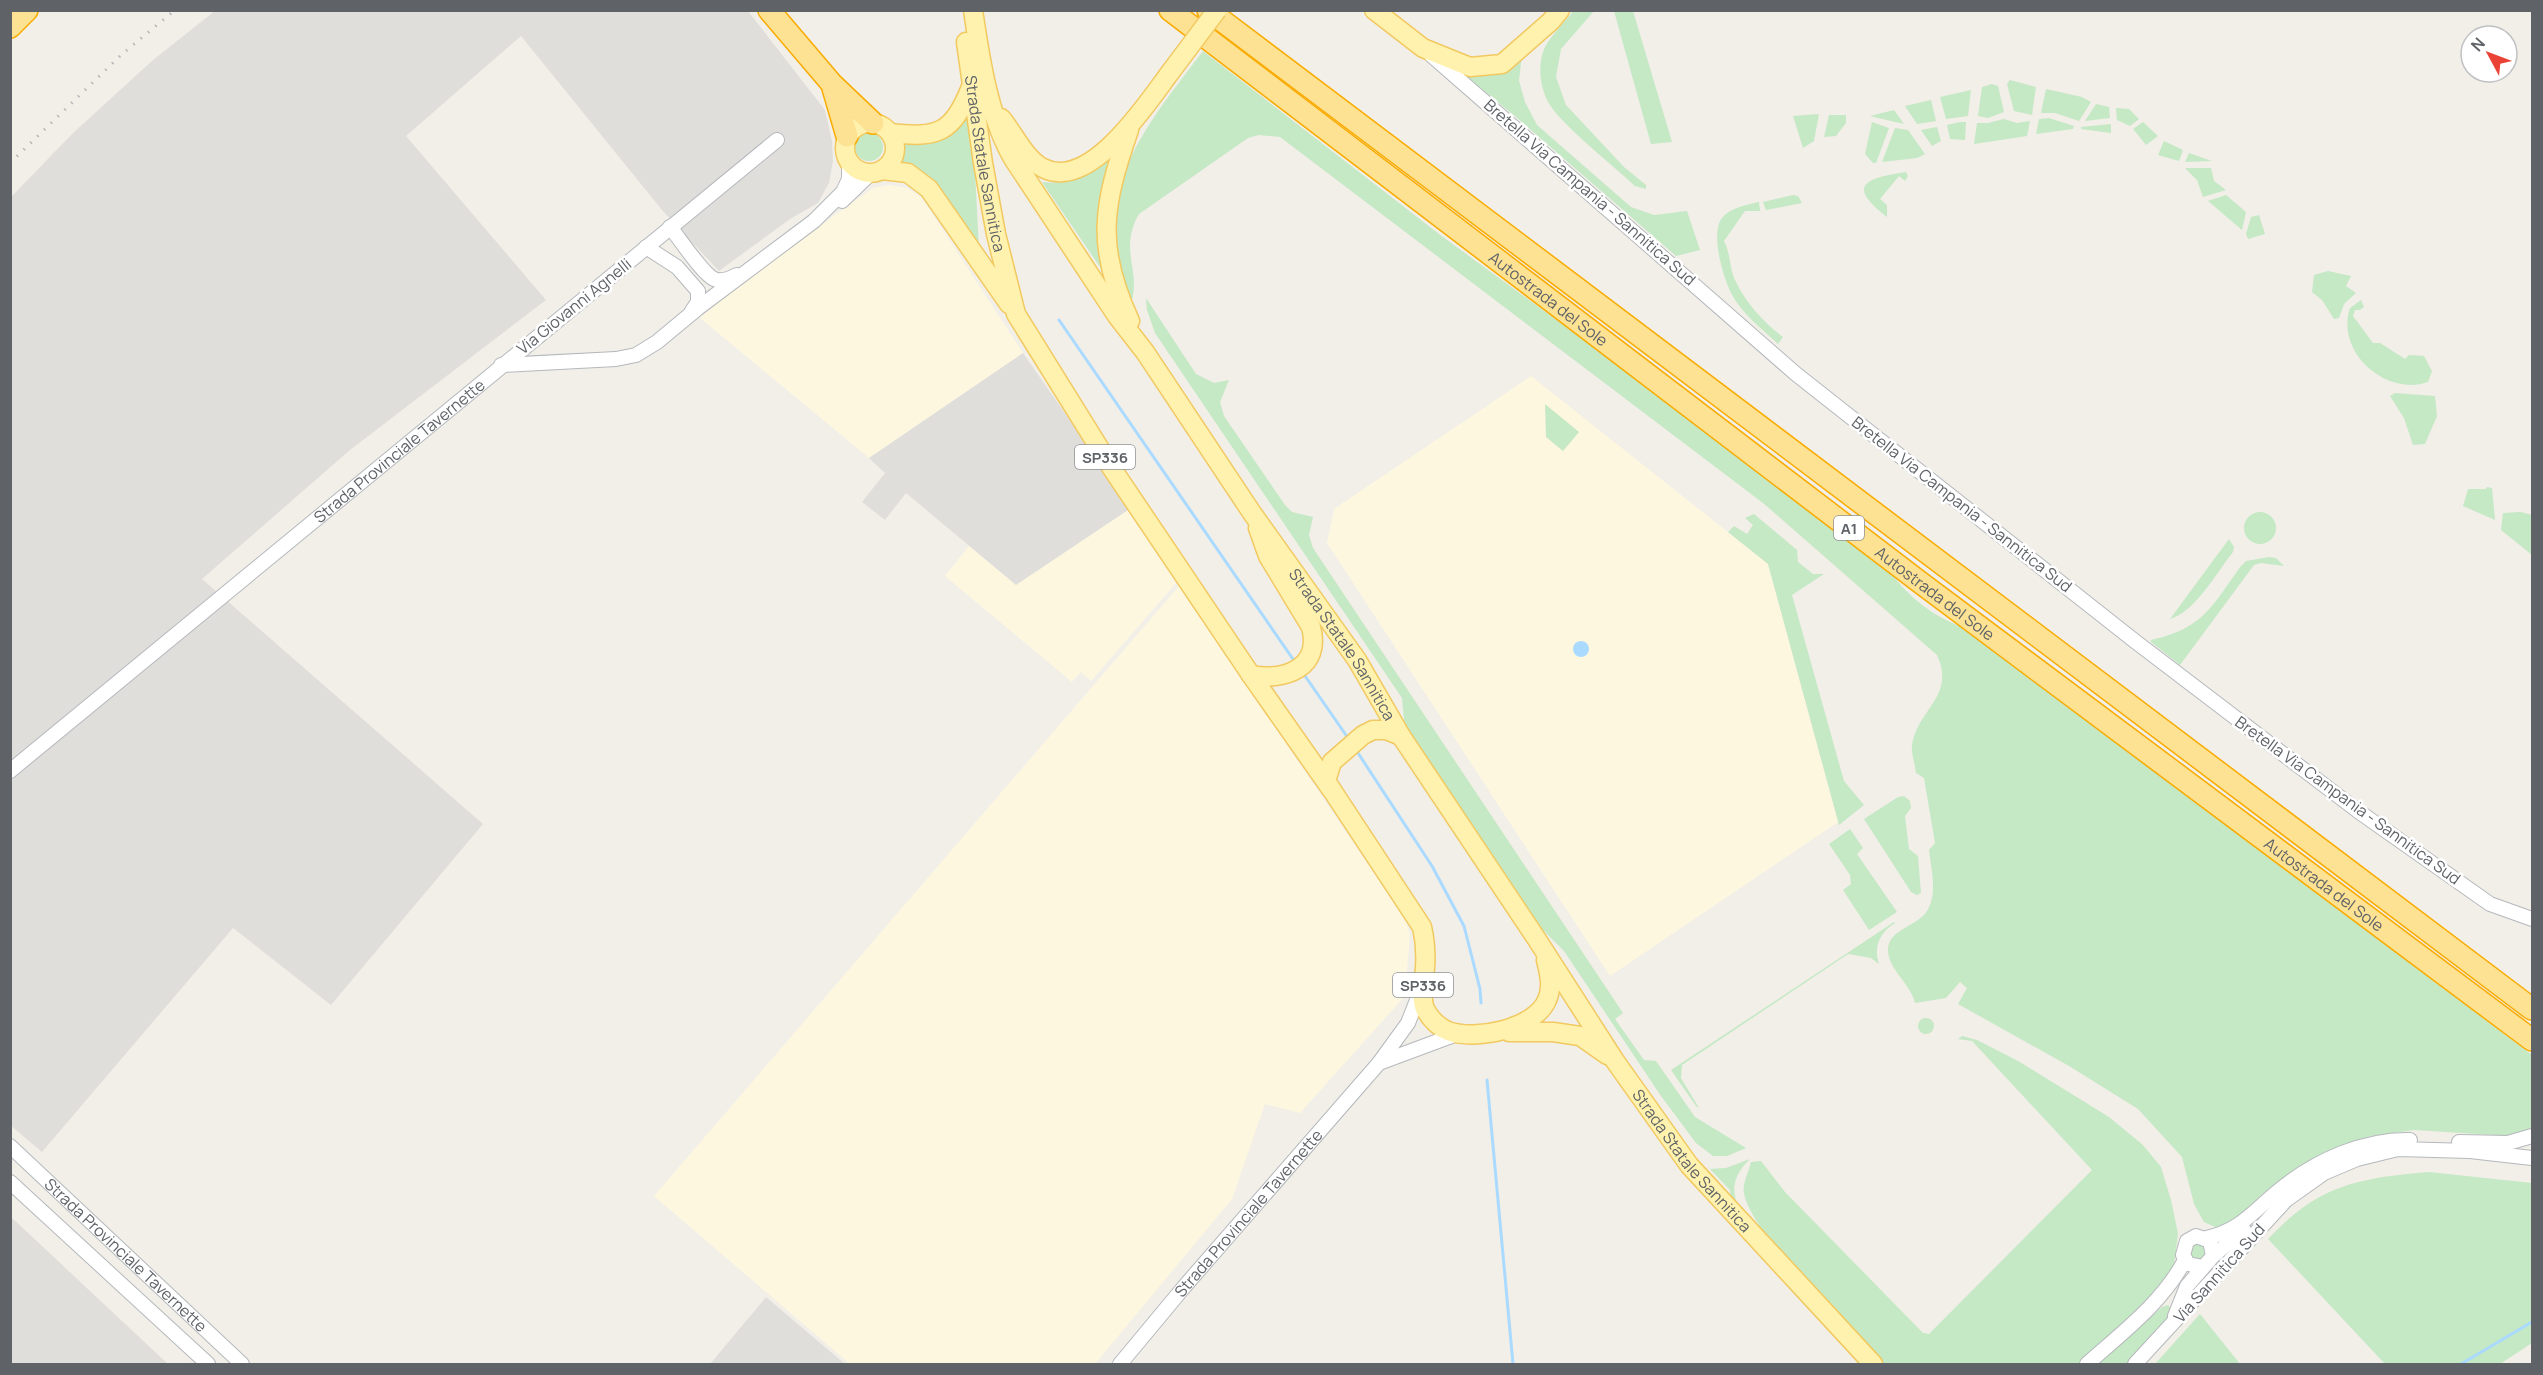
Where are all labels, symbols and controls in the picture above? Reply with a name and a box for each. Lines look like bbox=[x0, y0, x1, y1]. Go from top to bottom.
north arrow bbox=[2459, 24, 2519, 84]
text: N bbox=[2466, 33, 2490, 56]
street label: Strada Statale Sannitica bbox=[960, 74, 1011, 254]
street label: Bretella Via Campania - Sannitica Sud bbox=[1479, 94, 1701, 290]
street label: Autostrada del Sole bbox=[1484, 246, 1612, 351]
street label: Via Giovanni Agnelli bbox=[512, 253, 636, 359]
street label: Strada Provinciale Tavernette bbox=[309, 374, 489, 528]
street label: Bretella Via Campania - Sannitica Sud bbox=[1847, 411, 2077, 597]
road number: SP336 bbox=[1075, 445, 1135, 469]
road number: A1 bbox=[1834, 516, 1864, 540]
street label: Autostrada del Sole bbox=[1871, 541, 1999, 645]
street label: Strada Statale Sannitica bbox=[1284, 564, 1401, 725]
street label: Bretella Via Campania - Sannitica Sud bbox=[2231, 711, 2465, 889]
street label: Autostrada del Sole bbox=[2260, 833, 2388, 936]
road number: SP336 bbox=[1393, 973, 1453, 997]
street label: Strada Statale Sannitica bbox=[1627, 1085, 1757, 1237]
street label: Strada Provinciale Tavernette bbox=[1169, 1125, 1327, 1302]
street label: Strada Provinciale Tavernette bbox=[40, 1173, 212, 1337]
street label: Via Sannitica Sud bbox=[2168, 1219, 2270, 1327]

